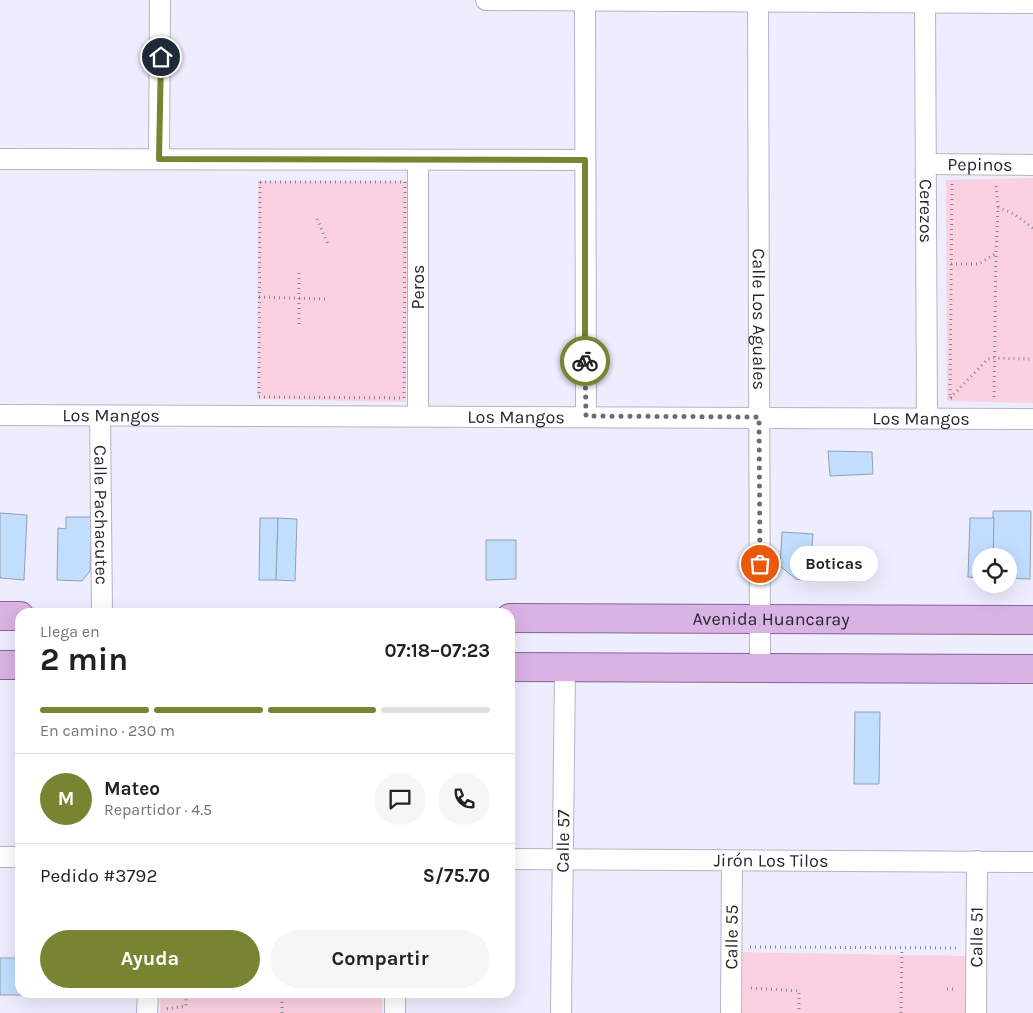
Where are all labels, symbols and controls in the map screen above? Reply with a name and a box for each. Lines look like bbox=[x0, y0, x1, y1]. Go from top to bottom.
pin bbox=[140, 36, 182, 78]
icon: home bbox=[147, 43, 175, 71]
street label: Pepinos bbox=[947, 153, 1013, 176]
street label: Cerezos bbox=[915, 179, 937, 243]
street label: Calle Los Aguales bbox=[748, 248, 770, 390]
street label: Peros bbox=[407, 264, 429, 310]
courier bbox=[560, 336, 610, 386]
icon: bike bbox=[571, 347, 599, 375]
street label: Los Mangos bbox=[62, 404, 160, 427]
street label: Los Mangos bbox=[467, 406, 565, 428]
street label: Los Mangos bbox=[872, 407, 970, 430]
street label: Calle Pachacutec bbox=[89, 445, 113, 585]
pin bbox=[739, 543, 781, 585]
callout: Boticas bbox=[790, 546, 878, 582]
map controls bbox=[972, 548, 1017, 593]
button: locate bbox=[972, 548, 1017, 593]
icon: bag bbox=[746, 550, 774, 578]
text: Boticas bbox=[805, 554, 863, 573]
street label: Avenida Huancaray bbox=[692, 608, 850, 630]
text: Llega en bbox=[40, 622, 100, 641]
text: 07:18–07:23 bbox=[384, 640, 490, 662]
text: 2 min bbox=[40, 641, 128, 678]
text: En camino · 230 m bbox=[40, 721, 175, 740]
button: chat bbox=[374, 773, 426, 825]
button: phone bbox=[438, 773, 490, 825]
text: Mateo bbox=[104, 778, 160, 800]
text: M bbox=[58, 788, 74, 810]
text: Repartidor · 4.5 bbox=[104, 800, 212, 819]
street label: Calle 57 bbox=[552, 809, 574, 873]
street label: Jirón Los Tilos bbox=[713, 849, 829, 872]
text: Pedido #3792 bbox=[40, 865, 157, 887]
text: S/75.70 bbox=[423, 865, 490, 887]
street label: Calle 55 bbox=[720, 904, 743, 970]
street label: Calle 51 bbox=[965, 907, 988, 967]
button: Ayuda bbox=[40, 930, 260, 988]
button: Compartir bbox=[270, 930, 490, 988]

